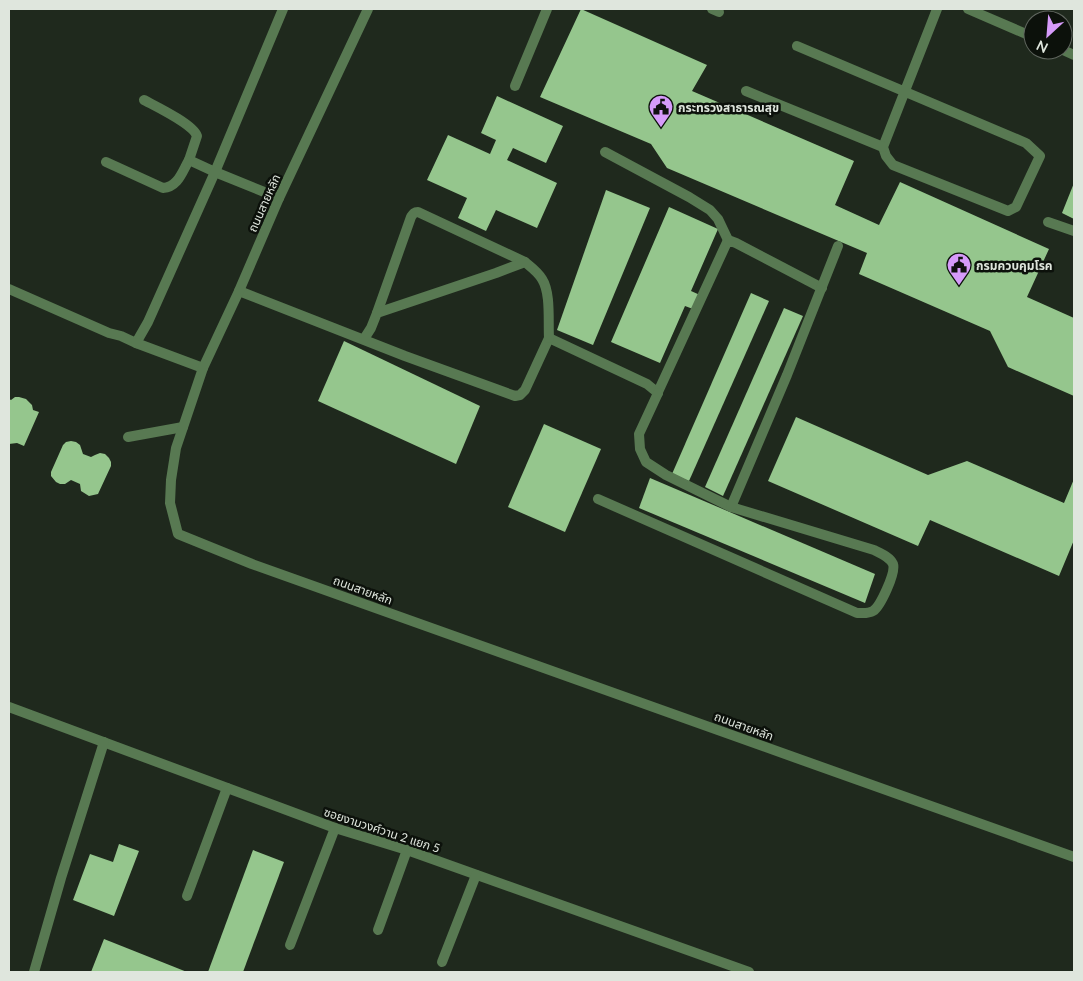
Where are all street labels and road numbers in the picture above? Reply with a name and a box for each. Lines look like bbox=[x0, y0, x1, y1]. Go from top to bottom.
street label: ถนนสายหลัก bbox=[245, 172, 283, 234]
street label: ถนนสายหลัก bbox=[331, 572, 395, 608]
street label: ถนนสายหลัก bbox=[712, 708, 776, 744]
street label: ซอยงามวงศ์วาน 2 แยก 5 bbox=[322, 804, 442, 856]

